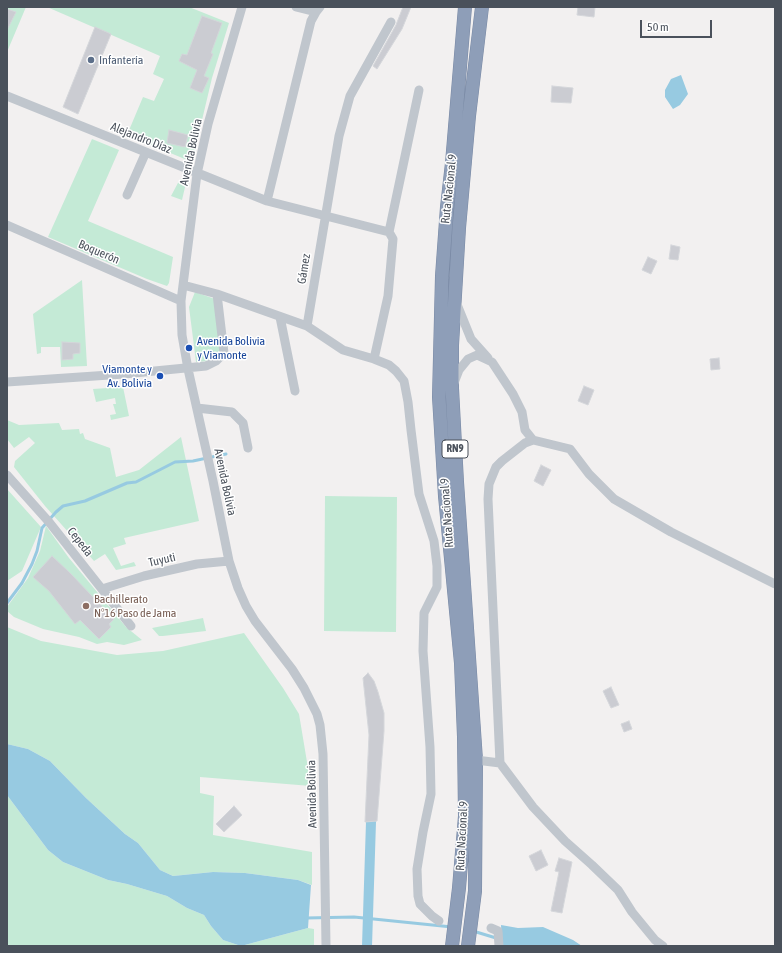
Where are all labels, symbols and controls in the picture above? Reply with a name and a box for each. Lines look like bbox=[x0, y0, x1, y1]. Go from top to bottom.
scale bar bbox=[642, 12, 714, 38]
text: 50 m bbox=[647, 20, 669, 34]
place label: Infantería bbox=[99, 53, 143, 67]
marker: Infantería bbox=[86, 55, 96, 65]
street label: Avenida Bolivia bbox=[177, 117, 205, 187]
street label: Alejandro Díaz bbox=[108, 119, 174, 157]
street label: Ruta Nacional 9 bbox=[438, 154, 460, 224]
street label: Boquerón bbox=[76, 237, 122, 267]
street label: Gámez bbox=[295, 253, 313, 285]
place label: Avenida Bolivia y Viamonte bbox=[197, 334, 265, 362]
marker: Avenida Bolivia y Viamonte bbox=[184, 343, 194, 353]
place label: Viamonte y Av. Bolivia bbox=[102, 362, 152, 390]
marker: Viamonte y Av. Bolivia bbox=[155, 371, 165, 381]
road number: RN9 bbox=[442, 440, 468, 458]
street label: Avenida Bolivia bbox=[211, 447, 239, 517]
street label: Ruta Nacional 9 bbox=[437, 478, 457, 548]
street label: Cepeda bbox=[64, 524, 96, 560]
street label: Tuyuti bbox=[147, 550, 177, 570]
place label: Bachillerato Nº16 Paso de Jama bbox=[94, 592, 176, 620]
marker: Bachillerato Nº16 Paso de Jama bbox=[81, 601, 91, 611]
street label: Avenida Bolivia bbox=[304, 760, 320, 828]
street label: Ruta Nacional 9 bbox=[453, 801, 471, 871]

